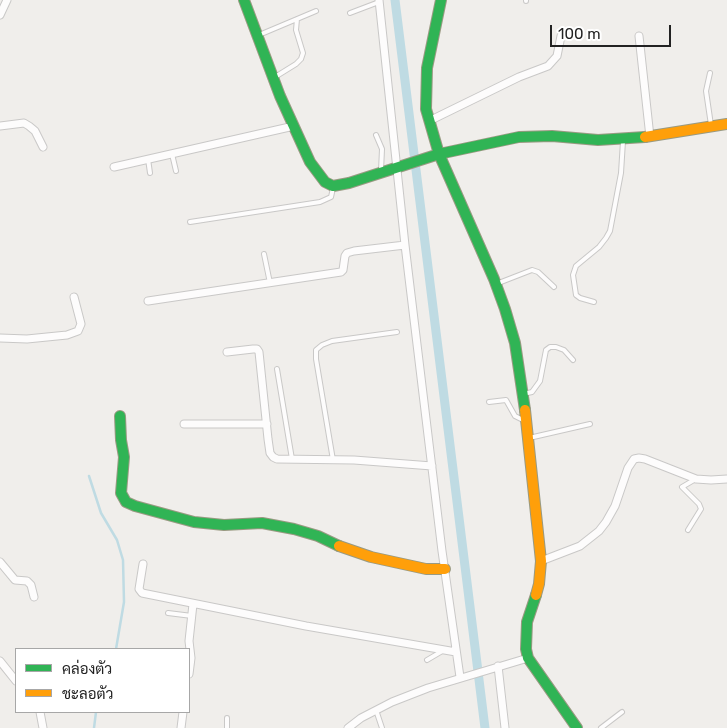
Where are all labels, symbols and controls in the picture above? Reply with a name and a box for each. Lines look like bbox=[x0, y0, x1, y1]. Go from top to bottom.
scale bar bbox=[552, 15, 673, 47]
text: 100 m bbox=[558, 25, 600, 43]
legend bbox=[15, 648, 190, 713]
text: คล่องตัว bbox=[62, 660, 112, 678]
text: ชะลอตัว bbox=[62, 685, 113, 703]

